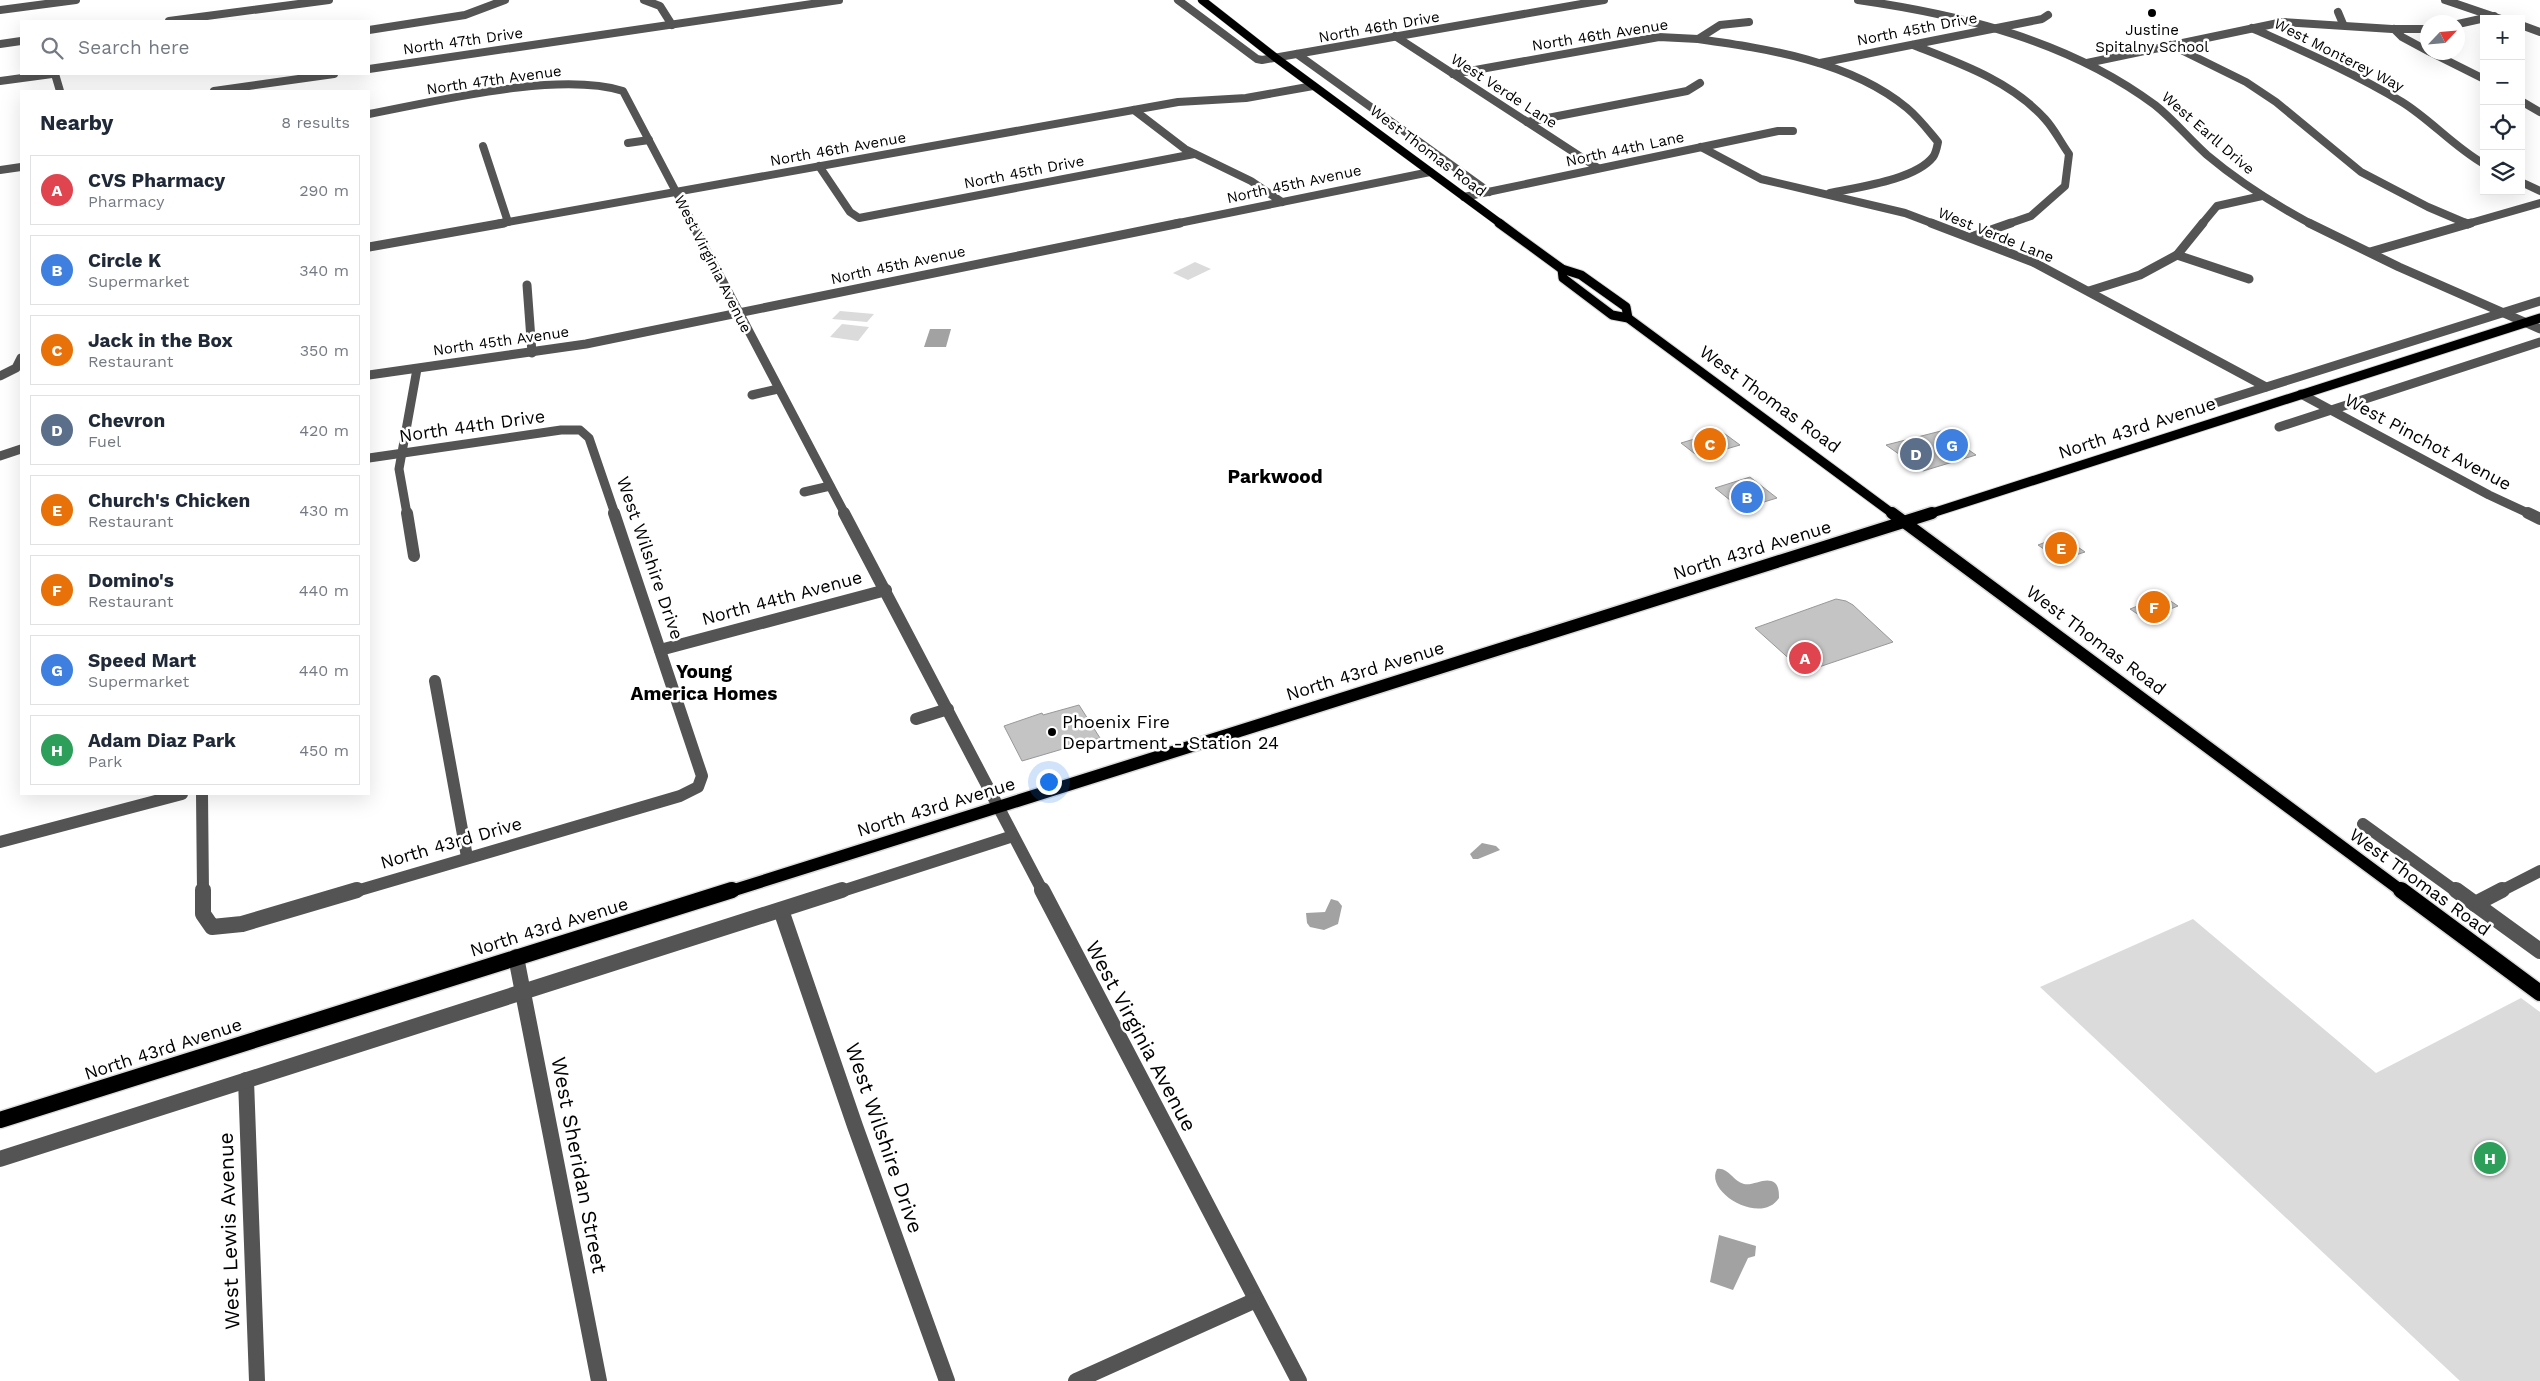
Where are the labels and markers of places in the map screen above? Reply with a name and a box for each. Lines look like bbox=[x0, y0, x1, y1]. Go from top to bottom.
marker: Justine Spitalny School bbox=[2146, 7, 2158, 19]
place label: Justine Spitalny School bbox=[2095, 21, 2209, 56]
pin: C bbox=[1694, 425, 1726, 463]
pin: G bbox=[1936, 426, 1968, 464]
pin: D bbox=[1900, 435, 1932, 473]
pin: B bbox=[1731, 478, 1763, 516]
pin: E bbox=[2045, 529, 2077, 567]
pin: F bbox=[2138, 588, 2170, 626]
pin: A bbox=[1789, 639, 1821, 677]
place label: Phoenix Fire Department - Station 24 bbox=[1062, 711, 1279, 753]
marker: Phoenix Fire Department - Station 24 bbox=[1046, 726, 1058, 738]
pin: H bbox=[2474, 1139, 2506, 1177]

